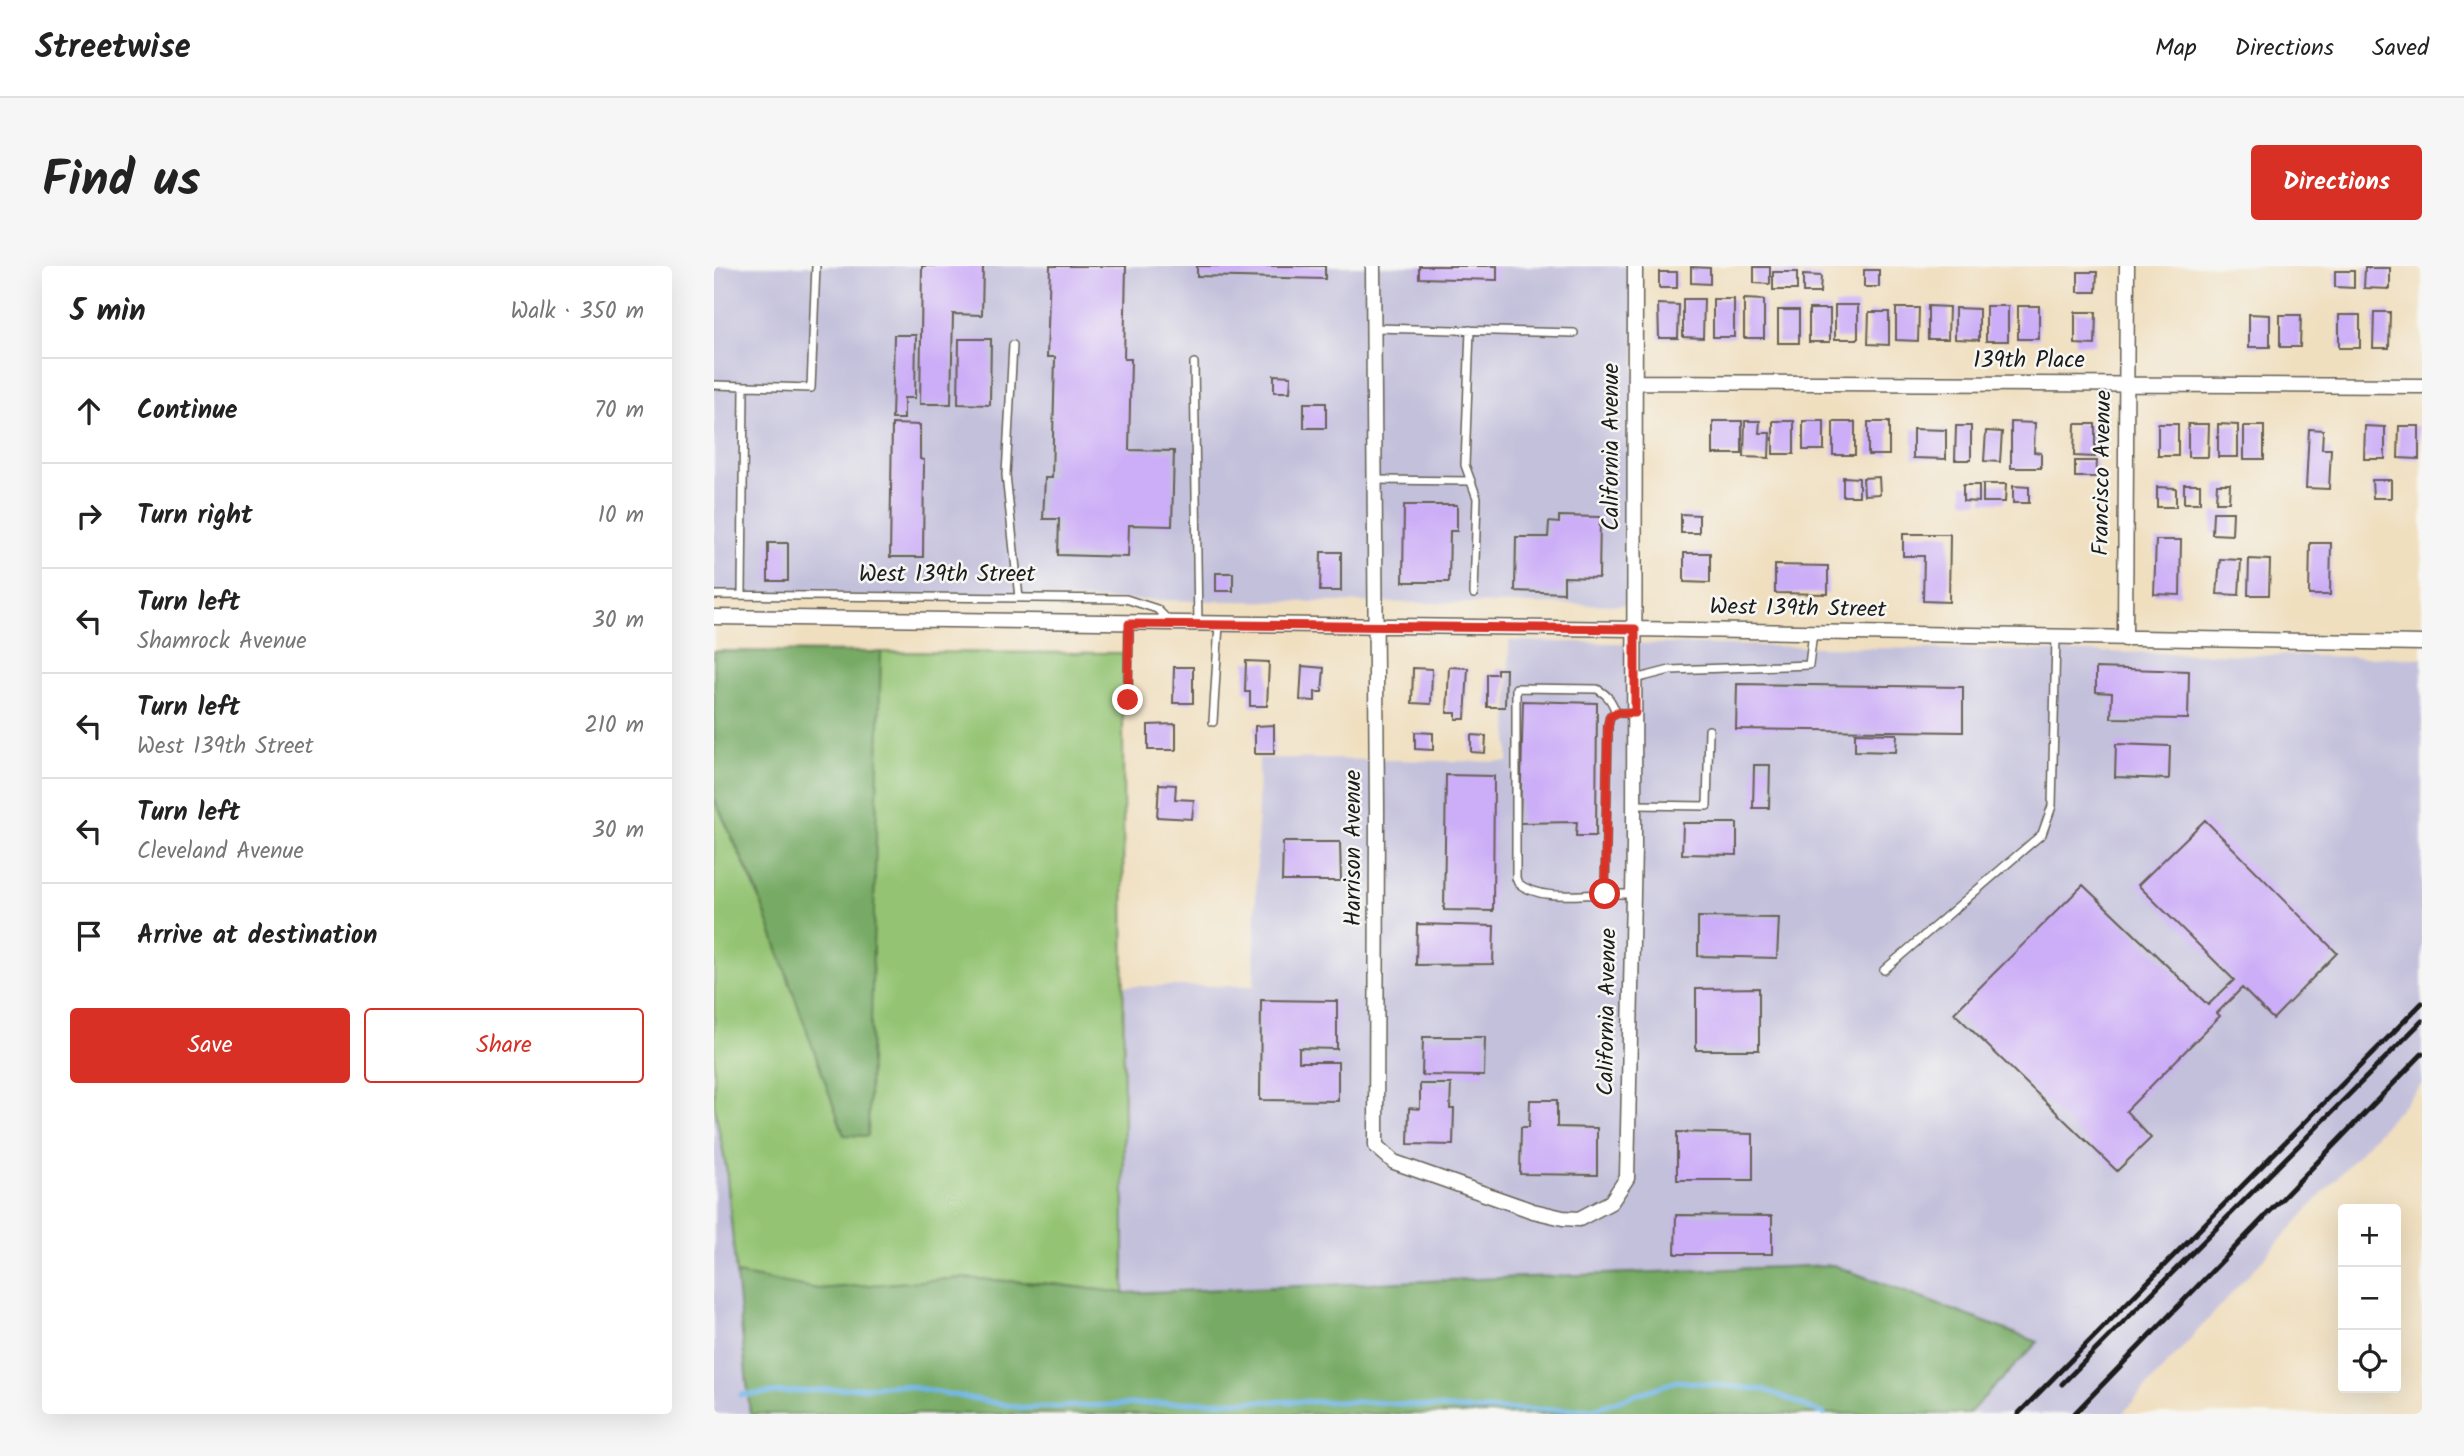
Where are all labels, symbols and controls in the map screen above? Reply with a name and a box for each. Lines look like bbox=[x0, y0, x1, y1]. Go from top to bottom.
text: Streetwise bbox=[35, 22, 191, 75]
text: Map bbox=[2155, 29, 2197, 68]
text: Directions bbox=[2235, 29, 2334, 68]
text: Saved bbox=[2372, 29, 2429, 68]
text: Find us bbox=[42, 143, 200, 221]
button: Directions bbox=[2251, 145, 2422, 220]
text: 5 min bbox=[70, 288, 146, 336]
text: Walk · 350 m bbox=[510, 294, 644, 330]
street label: 139th Place bbox=[1973, 343, 2085, 379]
street label: California Avenue bbox=[1594, 363, 1630, 531]
text: Continue bbox=[137, 390, 238, 432]
street label: Francisco Avenue bbox=[2084, 390, 2122, 556]
icon: ahead bbox=[70, 392, 108, 430]
text: 70 m bbox=[594, 393, 644, 429]
text: Turn right bbox=[137, 495, 253, 537]
icon: right bbox=[70, 497, 108, 535]
text: 10 m bbox=[598, 498, 644, 534]
street label: West 139th Street bbox=[859, 557, 1036, 593]
text: Turn left bbox=[137, 582, 240, 624]
street label: West 139th Street bbox=[1709, 589, 1888, 629]
icon: left bbox=[70, 602, 108, 640]
text: 30 m bbox=[592, 603, 644, 639]
text: Shamrock Avenue bbox=[137, 624, 307, 660]
route end bbox=[1112, 684, 1143, 715]
text: Turn left bbox=[137, 687, 240, 729]
icon: left bbox=[70, 707, 108, 745]
text: 210 m bbox=[584, 708, 644, 744]
text: West 139th Street bbox=[137, 729, 314, 765]
street label: Harrison Avenue bbox=[1336, 770, 1372, 926]
text: Turn left bbox=[137, 792, 240, 834]
icon: left bbox=[70, 812, 108, 850]
text: 30 m bbox=[592, 813, 644, 849]
text: Cleveland Avenue bbox=[137, 834, 304, 870]
route start bbox=[1589, 878, 1620, 909]
text: Arrive at destination bbox=[137, 915, 377, 957]
icon: arrive bbox=[70, 917, 108, 955]
street label: California Avenue bbox=[1589, 928, 1627, 1096]
button: Save bbox=[70, 1008, 350, 1083]
button: Share bbox=[364, 1008, 644, 1083]
map controls bbox=[2338, 1204, 2401, 1393]
button: + bbox=[2338, 1204, 2401, 1267]
button: − bbox=[2338, 1267, 2401, 1330]
button: locate bbox=[2338, 1330, 2401, 1393]

